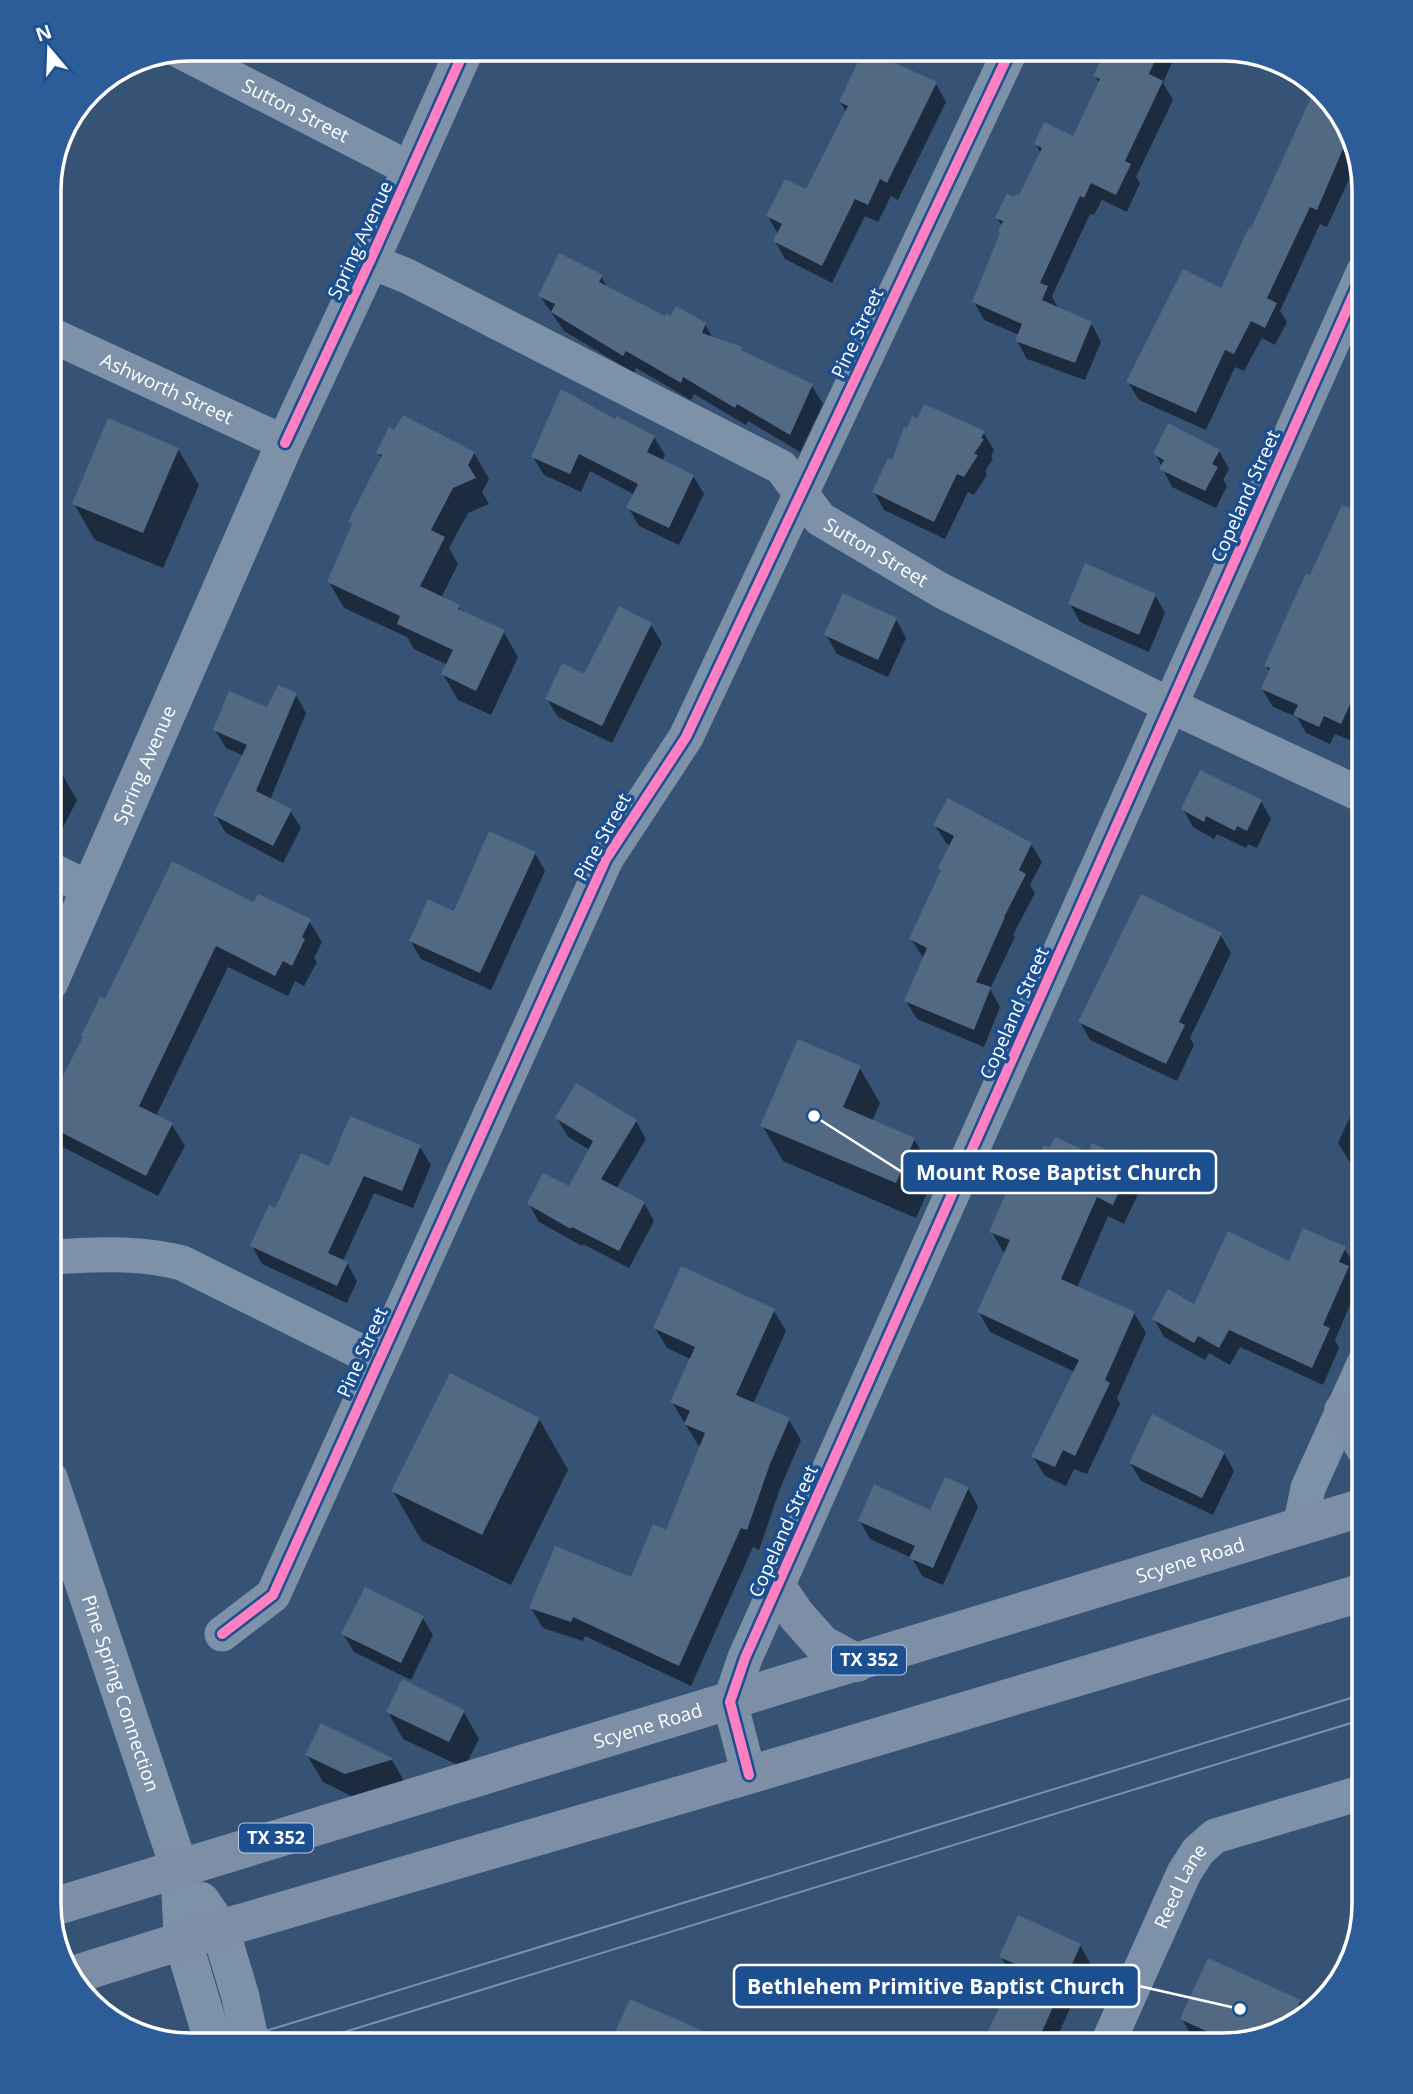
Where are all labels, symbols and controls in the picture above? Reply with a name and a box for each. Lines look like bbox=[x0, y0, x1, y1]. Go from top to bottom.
north arrow bbox=[14, 14, 84, 84]
text: N bbox=[32, 18, 55, 48]
street label: Sutton Street bbox=[238, 72, 354, 149]
street label: Spring Avenue bbox=[321, 177, 399, 303]
street label: Pine Street bbox=[825, 284, 889, 382]
street label: Ashworth Street bbox=[97, 347, 238, 430]
street label: Copeland Street bbox=[1204, 425, 1286, 566]
street label: Sutton Street bbox=[819, 511, 933, 593]
street label: Spring Avenue bbox=[107, 701, 182, 829]
street label: Pine Street bbox=[567, 788, 637, 886]
street label: Copeland Street bbox=[973, 942, 1055, 1083]
callout: Mount Rose Baptist Church bbox=[902, 1151, 1216, 1193]
text: Mount Rose Baptist Church bbox=[916, 1158, 1202, 1186]
street label: Pine Street bbox=[330, 1302, 394, 1401]
street label: Copeland Street bbox=[742, 1460, 824, 1601]
street label: Scyene Road bbox=[1133, 1531, 1248, 1589]
street label: Pine Spring Connection bbox=[76, 1591, 166, 1795]
road number: TX 352 bbox=[832, 1646, 906, 1674]
street label: Scyene Road bbox=[590, 1697, 705, 1754]
road number: TX 352 bbox=[239, 1824, 313, 1852]
street label: Reed Lane bbox=[1148, 1837, 1212, 1933]
callout: Bethlehem Primitive Baptist Church bbox=[734, 1965, 1139, 2007]
text: Bethlehem Primitive Baptist Church bbox=[747, 1972, 1125, 2000]

